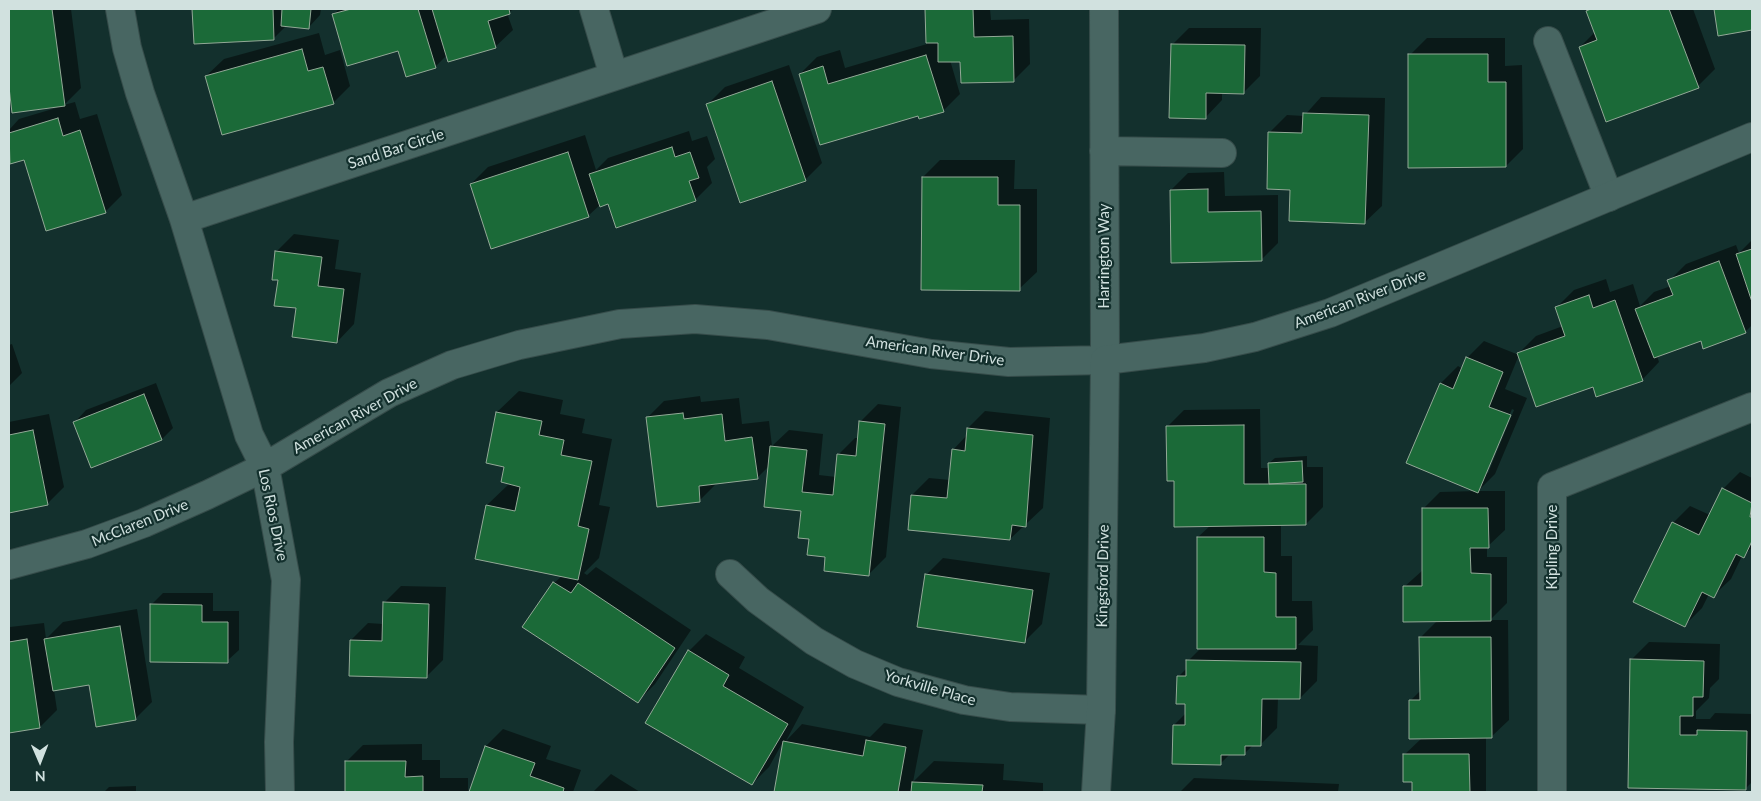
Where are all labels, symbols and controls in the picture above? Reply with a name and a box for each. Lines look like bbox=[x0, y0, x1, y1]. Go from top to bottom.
street label: Sand Bar Circle bbox=[346, 125, 446, 173]
street label: Harrington Way bbox=[1095, 203, 1113, 309]
street label: American River Drive bbox=[1292, 266, 1428, 332]
street label: American River Drive bbox=[865, 332, 1005, 370]
street label: American River Drive bbox=[290, 374, 420, 458]
street label: Los Rios Drive bbox=[254, 467, 292, 563]
street label: McClaren Drive bbox=[89, 495, 191, 551]
street label: Kipling Drive bbox=[1543, 505, 1561, 589]
street label: Kingsford Drive bbox=[1093, 524, 1113, 628]
street label: Yorkville Place bbox=[882, 666, 978, 710]
north arrow bbox=[15, 736, 65, 786]
text: N bbox=[35, 768, 46, 785]

